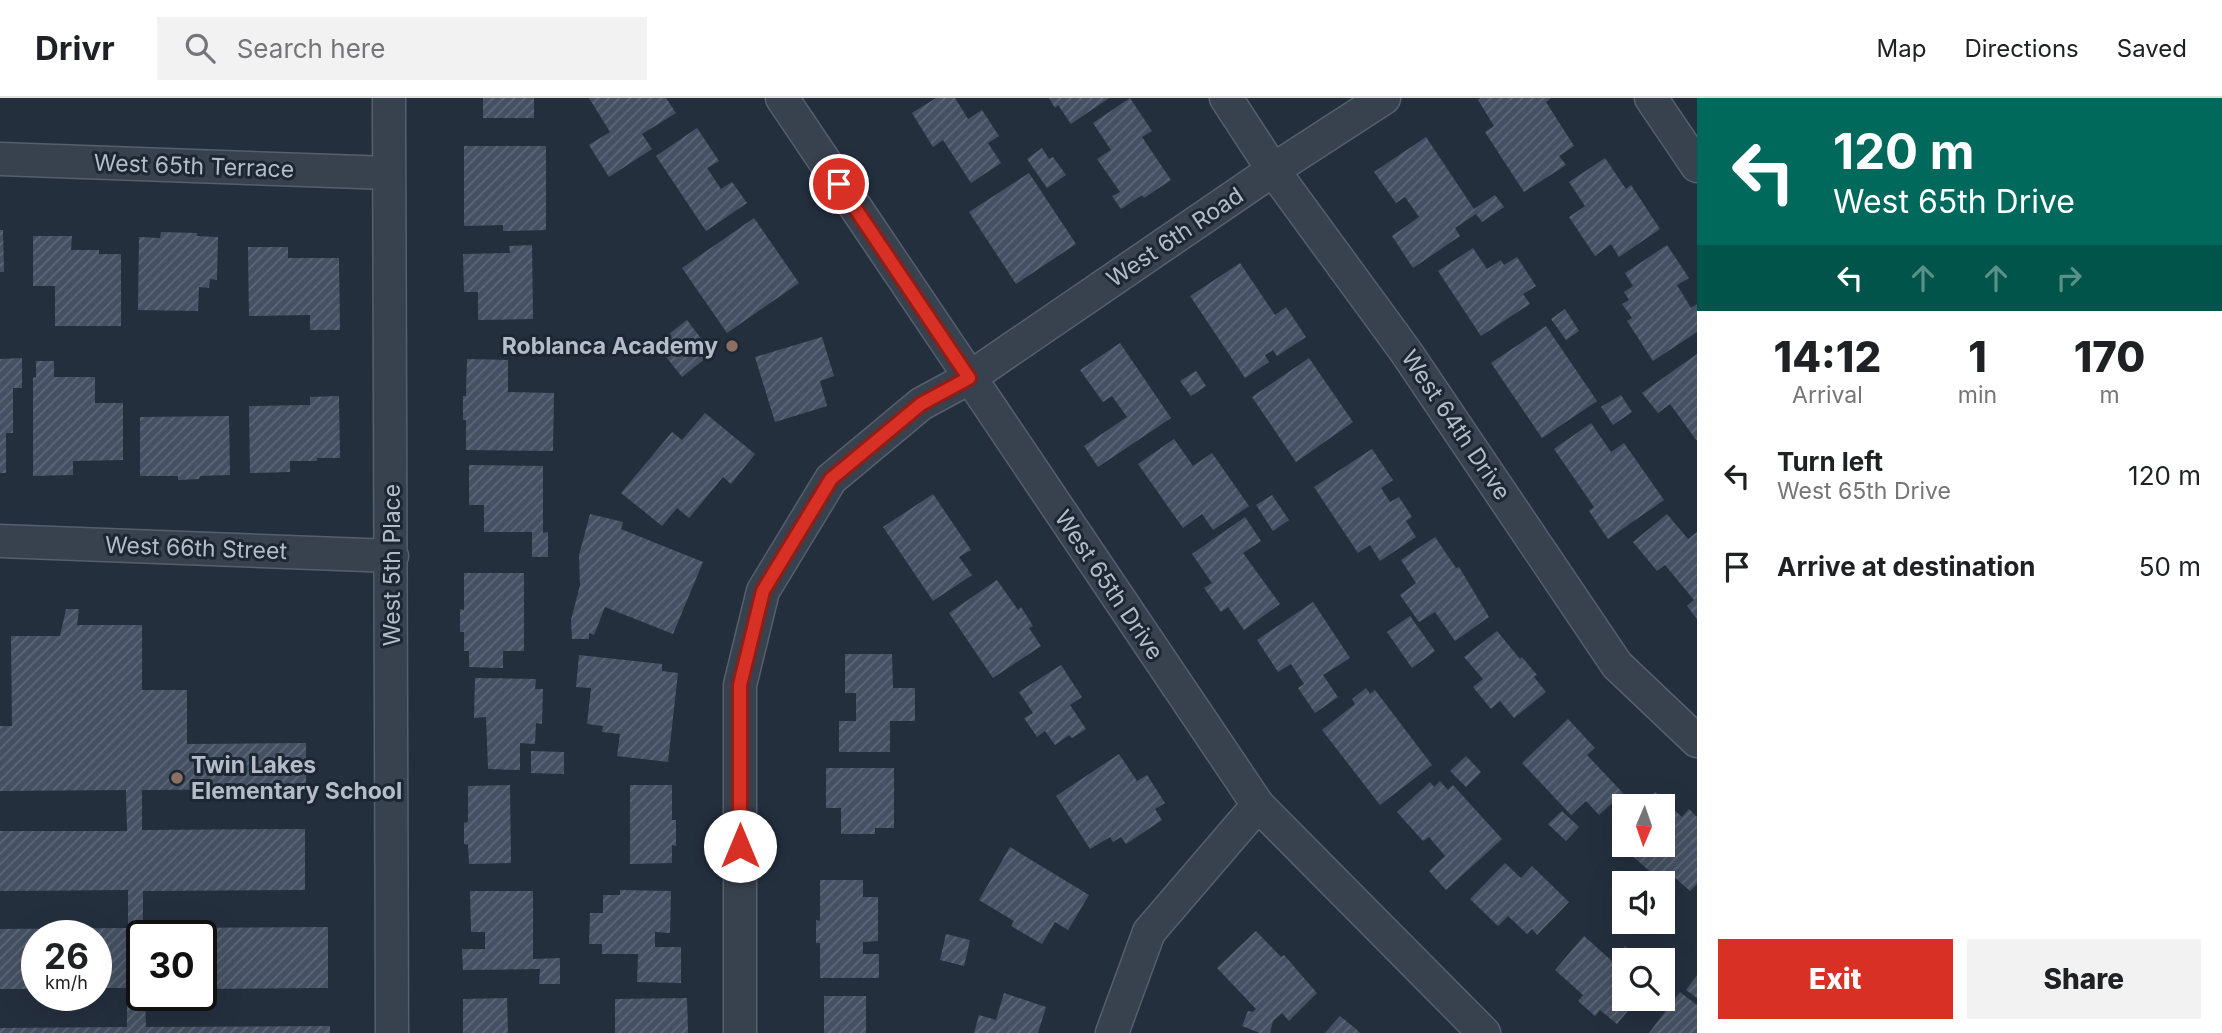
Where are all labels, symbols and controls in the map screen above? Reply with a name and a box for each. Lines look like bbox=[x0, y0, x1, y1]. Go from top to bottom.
search box bbox=[157, 17, 647, 80]
text: Drivr bbox=[35, 28, 115, 68]
icon: search bbox=[181, 29, 219, 67]
text: Search here bbox=[237, 33, 385, 64]
text: Map bbox=[1877, 34, 1926, 63]
text: Directions bbox=[1964, 34, 2079, 63]
text: Saved bbox=[2117, 34, 2187, 63]
text: 120 m bbox=[1833, 122, 1974, 181]
icon: left bbox=[1718, 126, 1809, 217]
street label: West 65th Terrace bbox=[93, 149, 295, 183]
pin bbox=[809, 154, 869, 214]
icon: arrive bbox=[820, 165, 858, 203]
street label: West 6th Road bbox=[1102, 181, 1248, 293]
text: West 65th Drive bbox=[1833, 182, 2075, 221]
icon: left bbox=[1831, 259, 1869, 297]
icon: ahead bbox=[1904, 259, 1942, 297]
icon: ahead bbox=[1977, 259, 2015, 297]
icon: right bbox=[2050, 259, 2088, 297]
text: 14:12 bbox=[1774, 331, 1881, 382]
text: 1 bbox=[1968, 331, 1987, 382]
text: 170 bbox=[2074, 331, 2145, 382]
place label: Roblanca Academy bbox=[502, 332, 718, 360]
marker: Roblanca Academy bbox=[724, 338, 740, 354]
street label: West 64th Drive bbox=[1396, 345, 1516, 505]
text: Arrival bbox=[1792, 381, 1863, 409]
text: min bbox=[1958, 381, 1997, 409]
text: m bbox=[2099, 381, 2120, 409]
text: Turn left bbox=[1777, 446, 1883, 477]
icon: left bbox=[1718, 457, 1756, 495]
text: 120 m bbox=[2128, 460, 2201, 491]
text: West 65th Drive bbox=[1777, 477, 1951, 505]
street label: West 5th Place bbox=[378, 484, 406, 646]
street label: West 65th Drive bbox=[1049, 505, 1169, 665]
street label: West 66th Street bbox=[105, 531, 288, 565]
icon: arrive bbox=[1718, 548, 1756, 586]
text: Arrive at destination bbox=[1777, 551, 2036, 582]
text: 50 m bbox=[2139, 551, 2201, 582]
place label: Twin Lakes Elementary School bbox=[191, 751, 402, 805]
marker: Twin Lakes Elementary School bbox=[169, 770, 185, 786]
north arrow bbox=[1612, 794, 1675, 858]
map controls bbox=[1612, 794, 1675, 1011]
position arrow bbox=[703, 809, 777, 883]
button: sound bbox=[1612, 871, 1675, 934]
speed limit sign: 30 bbox=[126, 920, 217, 1011]
text: 26 bbox=[44, 935, 89, 977]
button: Exit bbox=[1718, 939, 1953, 1019]
button: Share bbox=[1967, 939, 2201, 1019]
button: search bbox=[1612, 948, 1675, 1011]
text: km/h bbox=[45, 972, 88, 993]

